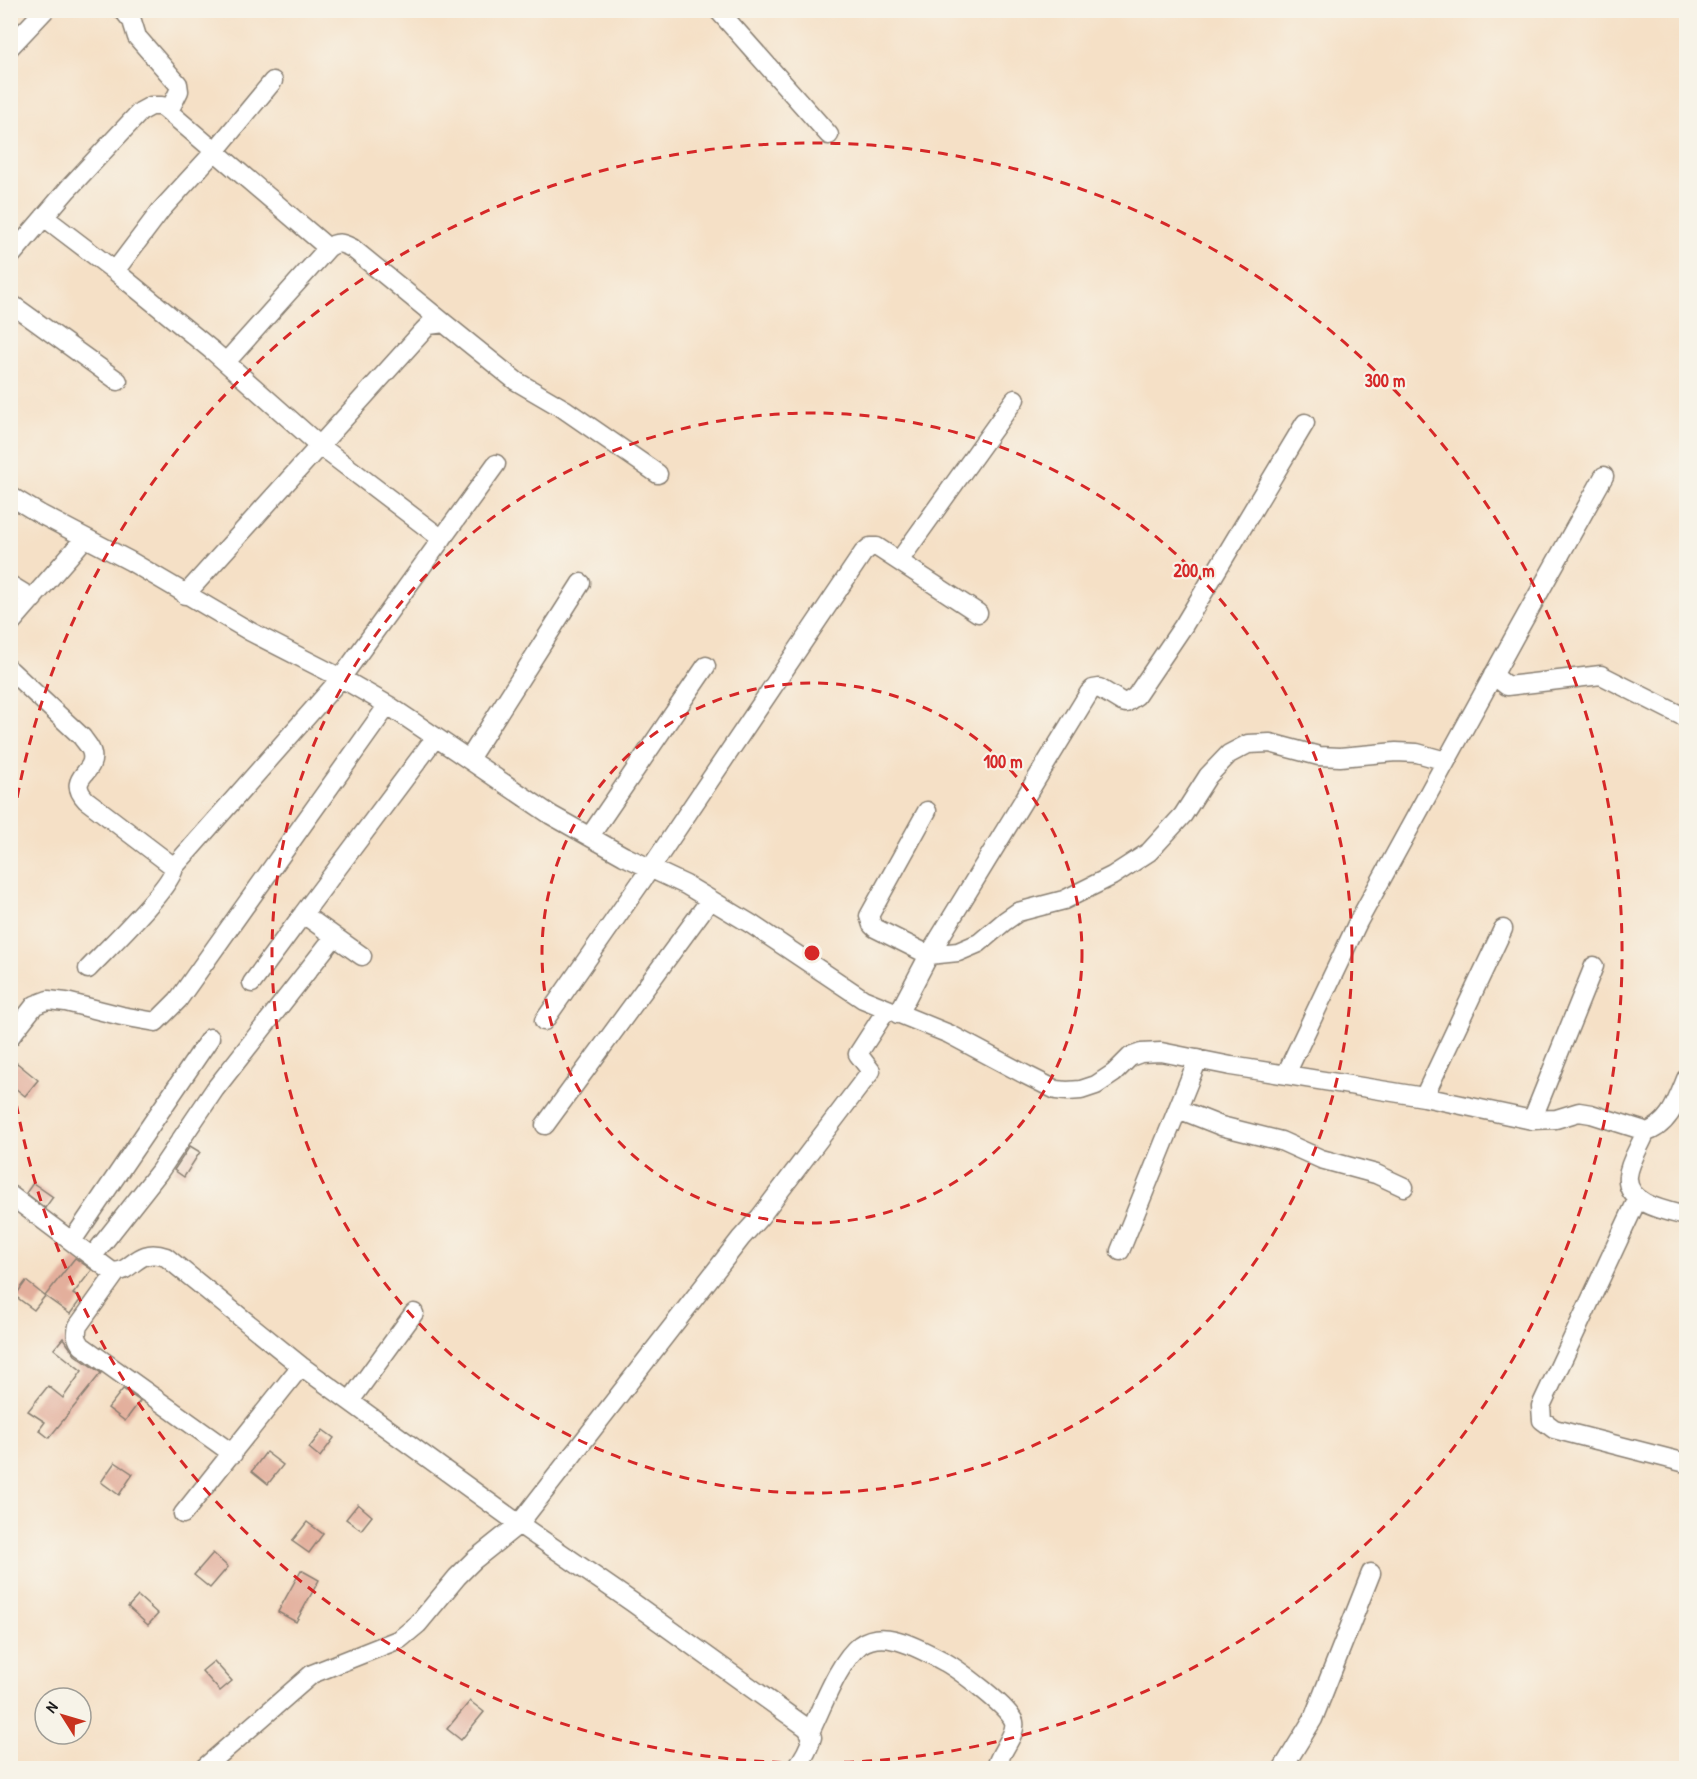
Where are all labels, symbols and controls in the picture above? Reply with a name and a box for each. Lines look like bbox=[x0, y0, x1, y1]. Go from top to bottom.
text: 300 m bbox=[1365, 368, 1405, 393]
text: 200 m bbox=[1174, 558, 1214, 583]
text: 100 m bbox=[983, 749, 1023, 774]
centre of rings bbox=[802, 943, 822, 963]
north arrow bbox=[33, 1686, 93, 1746]
text: N bbox=[40, 1697, 63, 1717]

